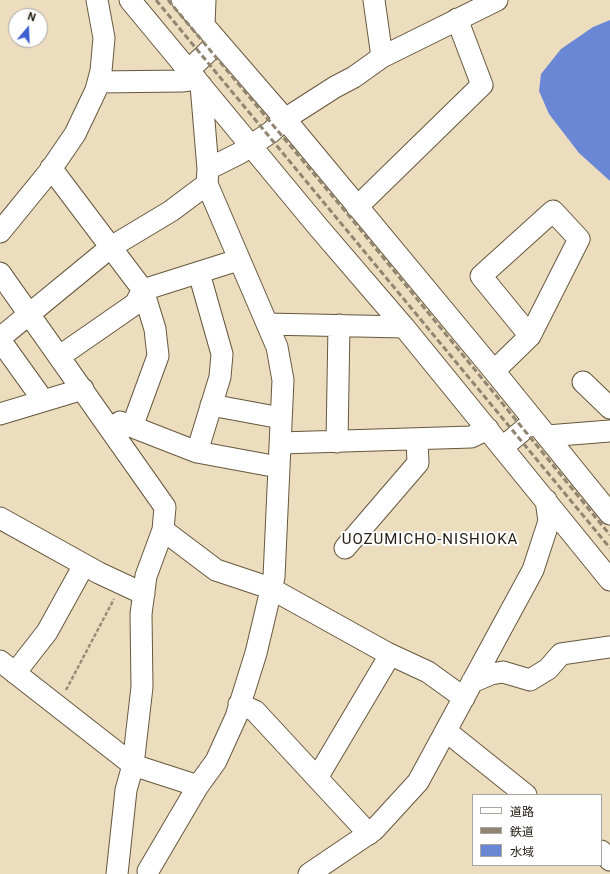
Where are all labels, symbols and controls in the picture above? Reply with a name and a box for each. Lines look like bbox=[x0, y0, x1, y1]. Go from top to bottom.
north arrow bbox=[8, 8, 48, 48]
text: N bbox=[26, 10, 38, 25]
district label: UOZUMICHO-NISHIOKA bbox=[342, 531, 518, 549]
legend bbox=[472, 794, 602, 866]
text: 道路 bbox=[510, 805, 534, 819]
text: 鉄道 bbox=[510, 825, 534, 839]
text: 水域 bbox=[510, 845, 534, 859]

